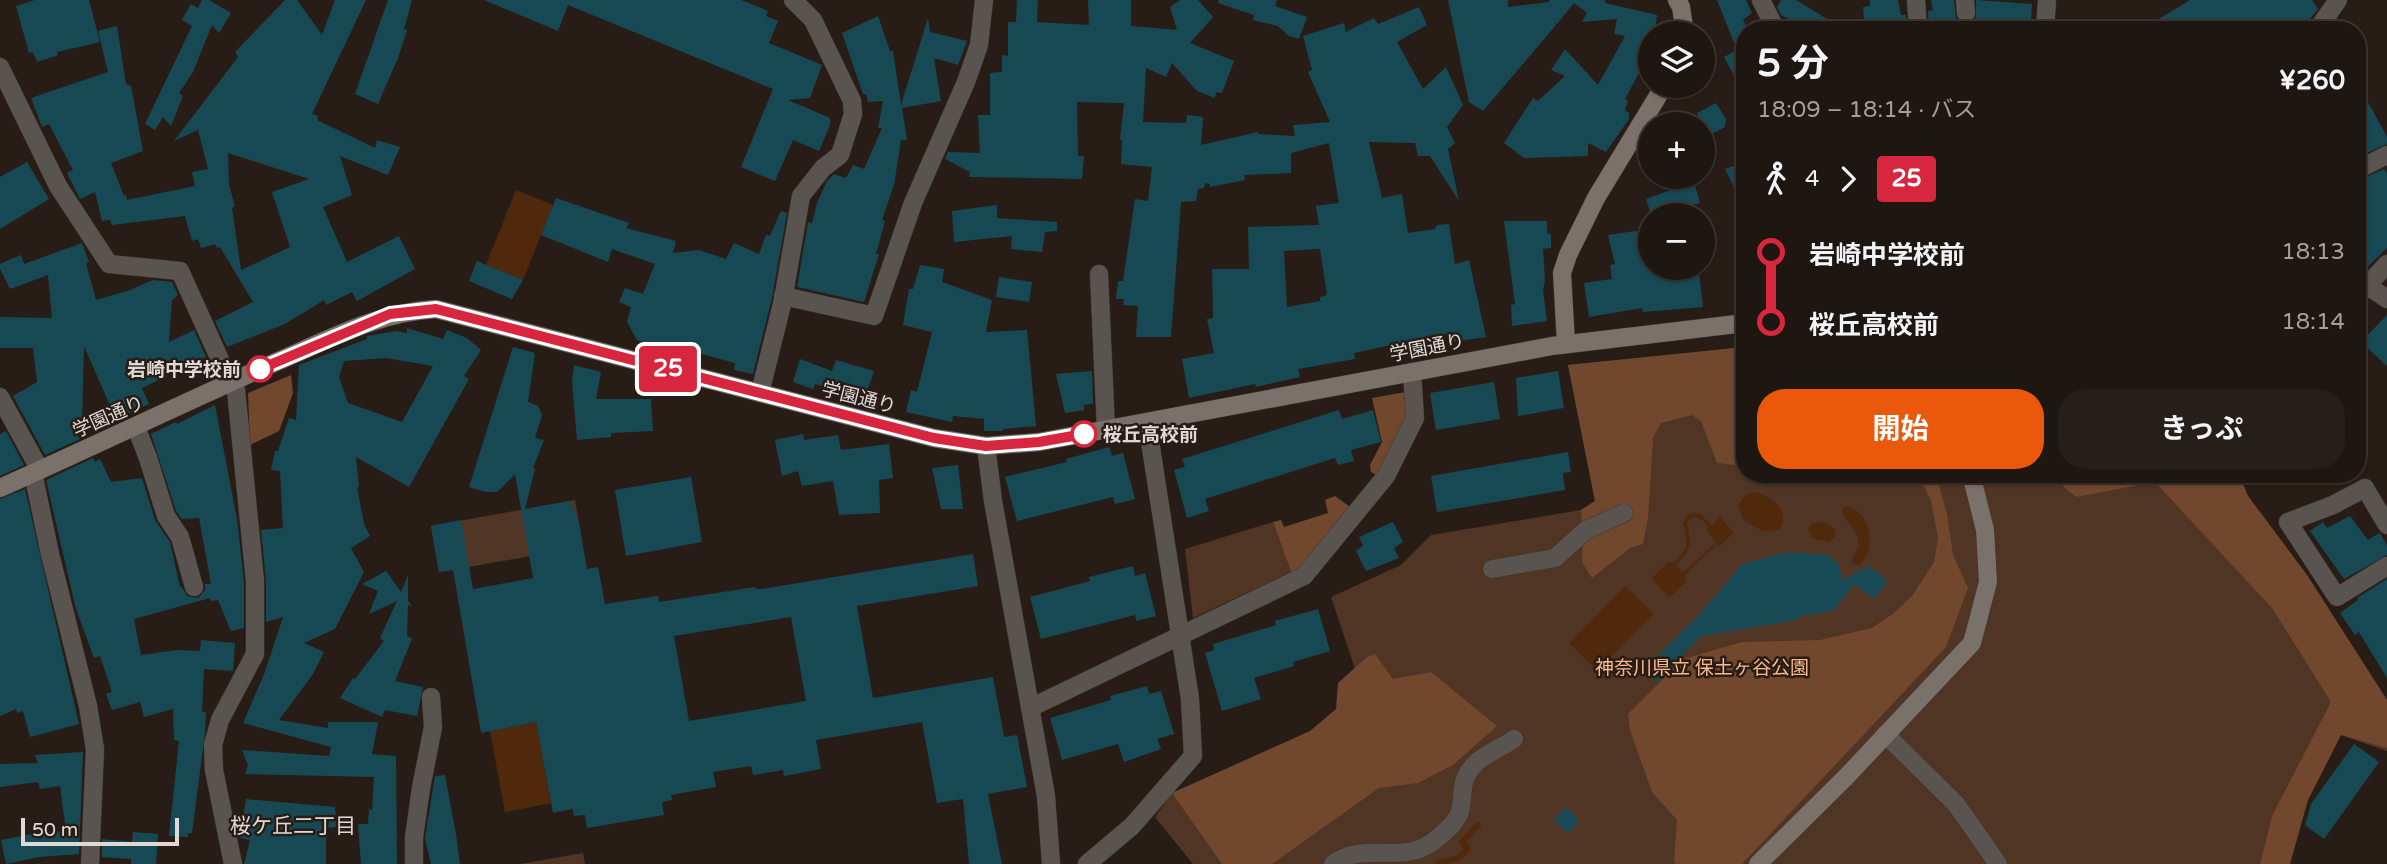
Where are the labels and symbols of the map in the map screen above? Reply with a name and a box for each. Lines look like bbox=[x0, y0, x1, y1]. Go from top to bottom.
street label: 学園通り bbox=[1388, 330, 1467, 366]
line badge: 25 bbox=[636, 346, 700, 392]
marker: 岩崎中学校前 bbox=[247, 356, 273, 382]
place label: 岩崎中学校前 bbox=[127, 359, 241, 381]
street label: 学園通り bbox=[819, 378, 898, 418]
street label: 学園通り bbox=[69, 391, 148, 442]
marker: 桜丘高校前 bbox=[1071, 421, 1097, 447]
place label: 桜丘高校前 bbox=[1103, 424, 1198, 446]
park label: 神奈川県立 保土ヶ谷公園 bbox=[1595, 657, 1809, 679]
district label: 桜ケ丘二丁目 bbox=[230, 814, 356, 839]
scale bar bbox=[21, 815, 178, 847]

